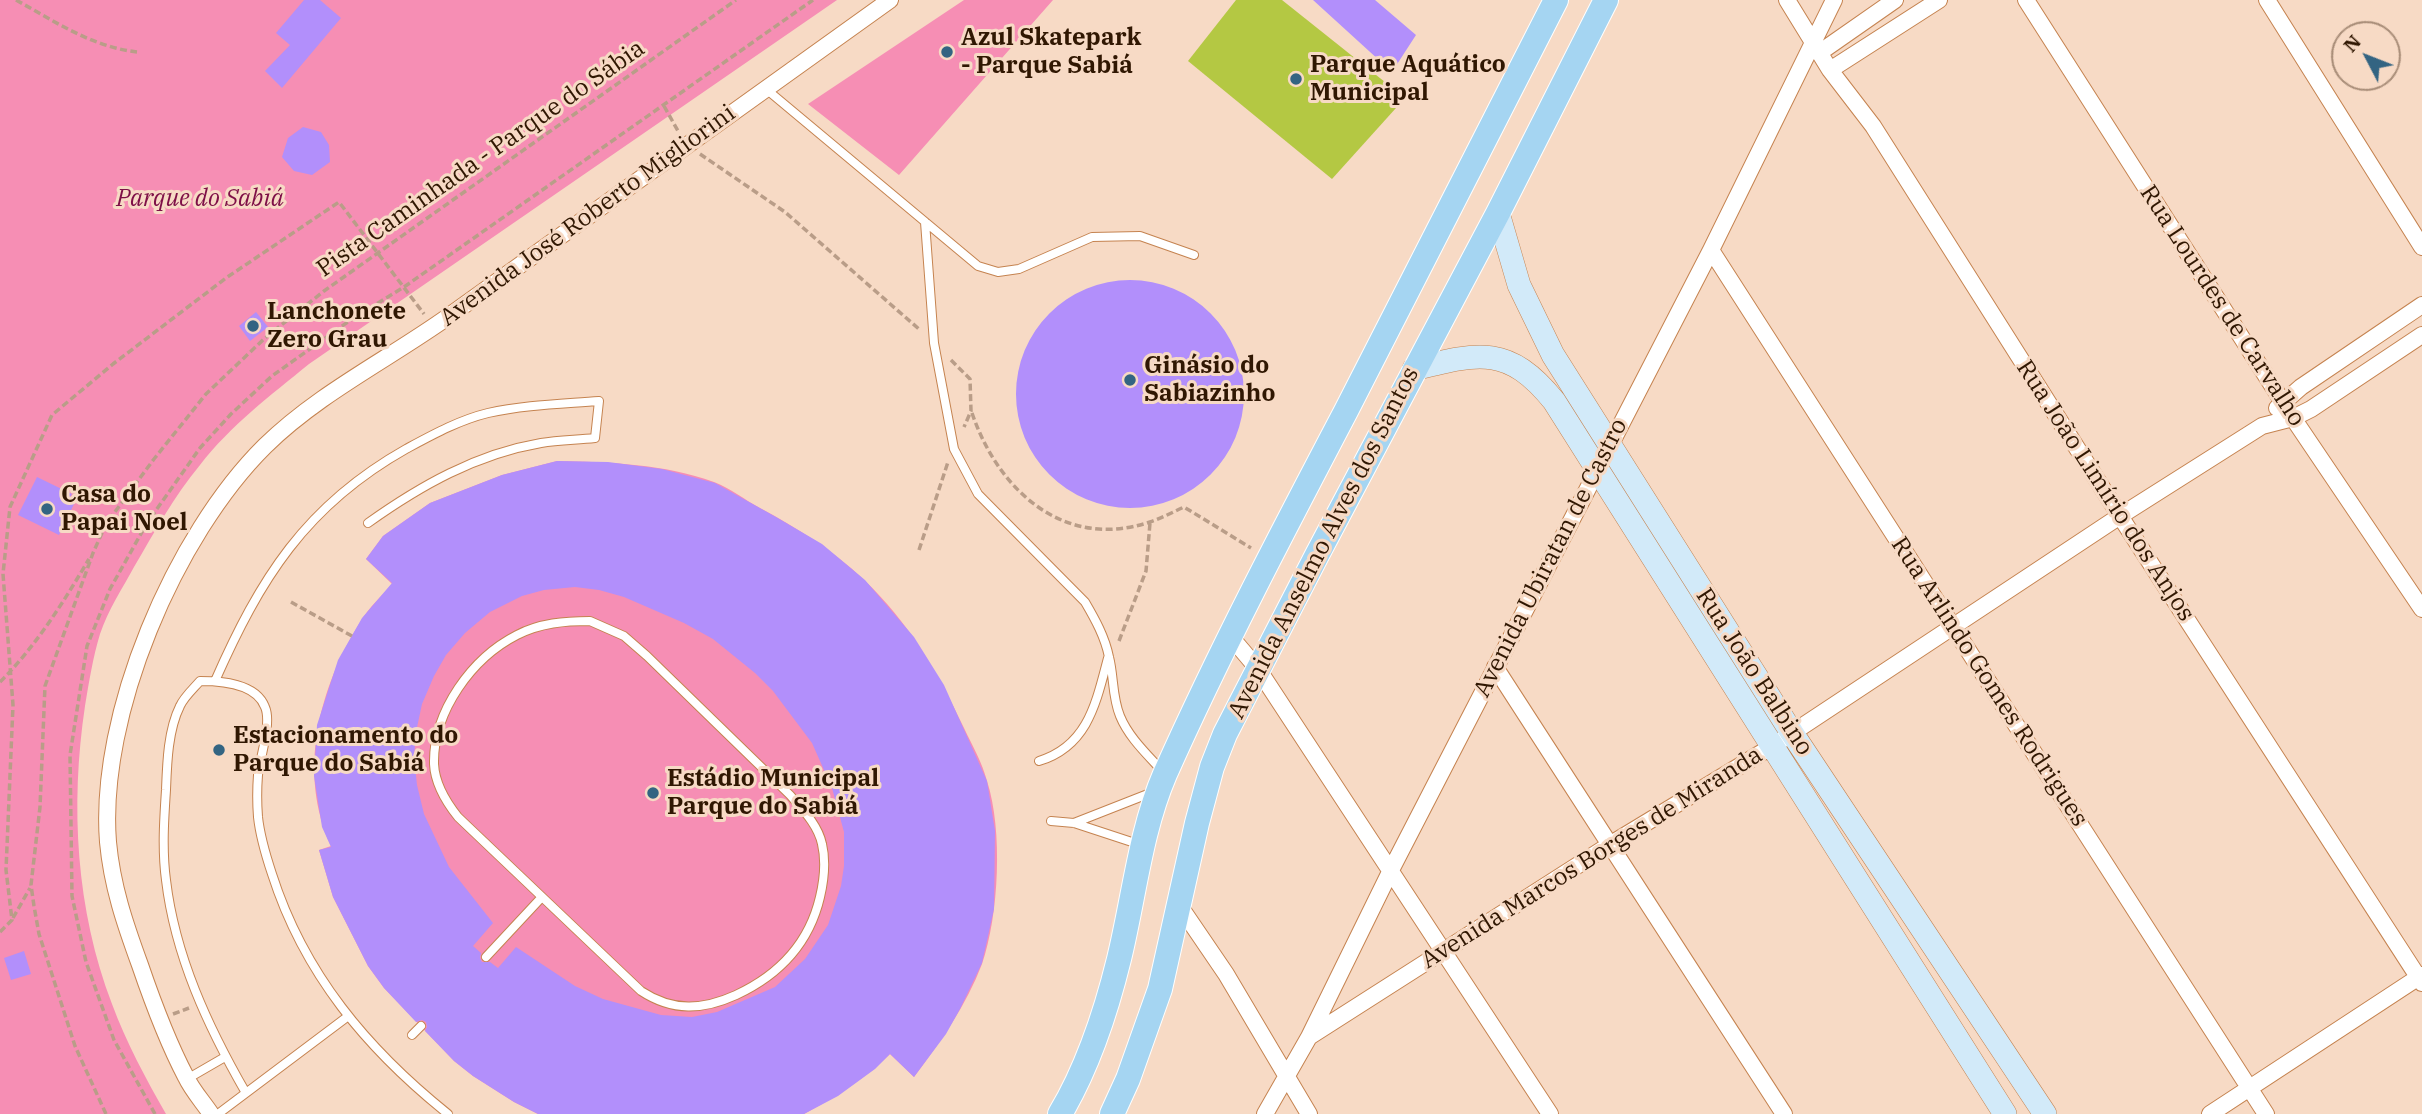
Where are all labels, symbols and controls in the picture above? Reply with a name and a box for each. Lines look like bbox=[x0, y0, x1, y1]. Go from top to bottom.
north arrow bbox=[2331, 21, 2401, 91]
place label: Azul Skatepark - Parque Sabiá bbox=[961, 24, 1141, 80]
text: N bbox=[2338, 30, 2366, 57]
street label: Pista Caminhada - Parque do Sábia bbox=[312, 34, 650, 284]
marker: Azul Skatepark - Parque Sabiá bbox=[939, 44, 955, 60]
place label: Parque Aquático Municipal bbox=[1310, 51, 1506, 107]
marker: Parque Aquático Municipal bbox=[1288, 71, 1304, 87]
street label: Avenida José Roberto Migliorini bbox=[435, 99, 741, 333]
street label: Rua Lourdes de Carvalho bbox=[2133, 180, 2311, 432]
park label: Parque do Sabiá bbox=[116, 185, 284, 213]
place label: Lanchonete Zero Grau bbox=[267, 298, 406, 354]
marker: Lanchonete Zero Grau bbox=[245, 318, 261, 334]
place label: Ginásio do Sabiazinho bbox=[1144, 352, 1275, 408]
street label: Rua João Limírio dos Anjos bbox=[2010, 355, 2200, 627]
street label: Avenida Anselmo Alves dos Santos bbox=[1222, 362, 1426, 724]
marker: Ginásio do Sabiazinho bbox=[1122, 372, 1138, 388]
street label: Avenida Ubiratan de Castro bbox=[1468, 414, 1634, 702]
place label: Casa do Papai Noel bbox=[61, 481, 188, 537]
marker: Casa do Papai Noel bbox=[39, 501, 55, 517]
street label: Rua Arlindo Gomes Rodrigues bbox=[1885, 532, 2093, 832]
street label: Rua João Balbino bbox=[1689, 583, 1819, 761]
place label: Estacionamento do Parque do Sabiá bbox=[233, 722, 458, 778]
street label: Avenida Marcos Borges de Miranda bbox=[1416, 741, 1768, 975]
marker: Estacionamento do Parque do Sabiá bbox=[211, 742, 227, 758]
place label: Estádio Municipal Parque do Sabiá bbox=[667, 765, 879, 821]
marker: Estádio Municipal Parque do Sabiá bbox=[645, 785, 661, 801]

